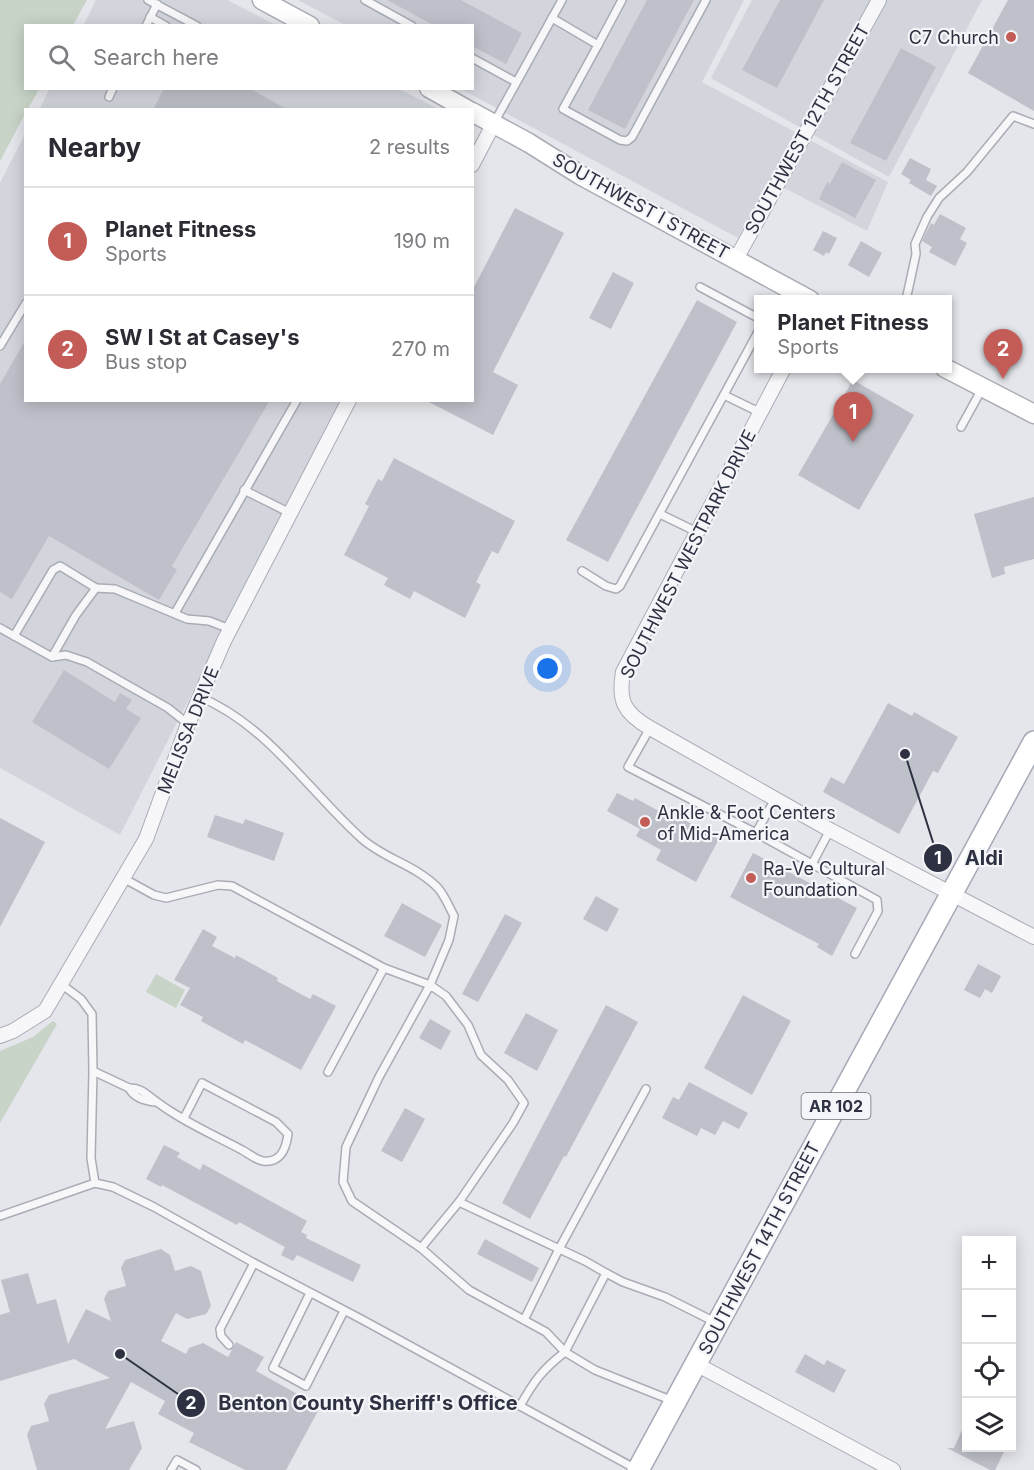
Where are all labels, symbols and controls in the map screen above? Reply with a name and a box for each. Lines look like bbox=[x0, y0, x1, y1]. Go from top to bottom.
street label: SOUTHWEST 12TH STREET bbox=[740, 20, 874, 238]
search box bbox=[24, 24, 474, 90]
place label: C7 Church bbox=[909, 27, 999, 48]
marker: C7 Church bbox=[1004, 30, 1018, 44]
icon: search bbox=[45, 41, 78, 74]
text: Search here bbox=[93, 44, 219, 70]
text: Nearby bbox=[48, 132, 141, 163]
text: 2 results bbox=[369, 135, 450, 159]
street label: SOUTHWEST I STREET bbox=[549, 149, 733, 263]
text: Planet Fitness bbox=[105, 216, 256, 242]
text: 1 bbox=[63, 229, 72, 253]
text: 190 m bbox=[394, 229, 450, 253]
text: Sports bbox=[105, 242, 167, 266]
popup bbox=[754, 295, 952, 373]
text: Planet Fitness bbox=[777, 309, 929, 335]
text: SW I St at Casey's bbox=[105, 324, 299, 350]
pin: 2 bbox=[984, 330, 1022, 379]
text: Sports bbox=[777, 335, 839, 359]
text: 2 bbox=[61, 337, 74, 361]
text: 270 m bbox=[391, 337, 450, 361]
text: Bus stop bbox=[105, 350, 187, 374]
pin: 1 bbox=[834, 392, 872, 442]
street label: SOUTHWEST WESTPARK DRIVE bbox=[616, 426, 760, 682]
your location bbox=[533, 654, 562, 683]
street label: MELISSA DRIVE bbox=[153, 663, 223, 797]
place label: Ankle & Foot Centers of Mid-America bbox=[657, 802, 836, 844]
marker: Ankle & Foot Centers of Mid-America bbox=[638, 815, 652, 829]
callout: Aldi bbox=[923, 839, 1016, 877]
text: Aldi bbox=[965, 846, 1003, 870]
text: 1 bbox=[934, 847, 942, 868]
place label: Ra-Ve Cultural Foundation bbox=[763, 858, 885, 900]
marker: Ra-Ve Cultural Foundation bbox=[744, 871, 758, 885]
road number: AR 102 bbox=[802, 1093, 870, 1119]
street label: SOUTHWEST 14TH STREET bbox=[694, 1138, 824, 1358]
map controls bbox=[962, 1236, 1016, 1452]
button: + bbox=[962, 1236, 1016, 1290]
button: − bbox=[962, 1290, 1016, 1344]
button: locate bbox=[962, 1344, 1016, 1398]
callout: Benton County Sheriff's Office bbox=[176, 1384, 530, 1422]
text: Benton County Sheriff's Office bbox=[218, 1391, 518, 1415]
text: 2 bbox=[185, 1392, 197, 1413]
button: layers bbox=[962, 1398, 1016, 1452]

